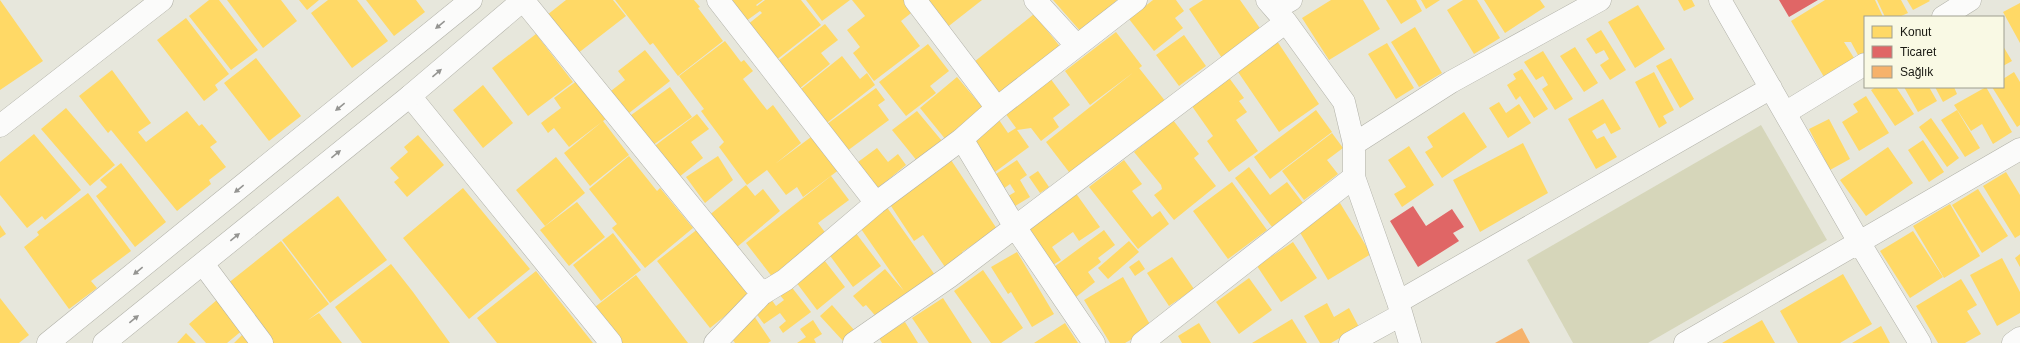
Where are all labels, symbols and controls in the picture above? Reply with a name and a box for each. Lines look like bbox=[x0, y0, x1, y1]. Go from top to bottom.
legend bbox=[1864, 16, 2004, 88]
one-way arrow bbox=[435, 20, 446, 29]
text: Konut bbox=[1900, 25, 1932, 39]
text: Ticaret bbox=[1900, 45, 1937, 59]
text: Sağlık bbox=[1900, 65, 1934, 79]
one-way arrow bbox=[432, 68, 442, 77]
one-way arrow bbox=[334, 102, 345, 111]
one-way arrow bbox=[330, 150, 341, 159]
one-way arrow bbox=[233, 185, 244, 193]
one-way arrow bbox=[230, 233, 241, 241]
one-way arrow bbox=[133, 267, 143, 275]
one-way arrow bbox=[129, 314, 140, 323]

